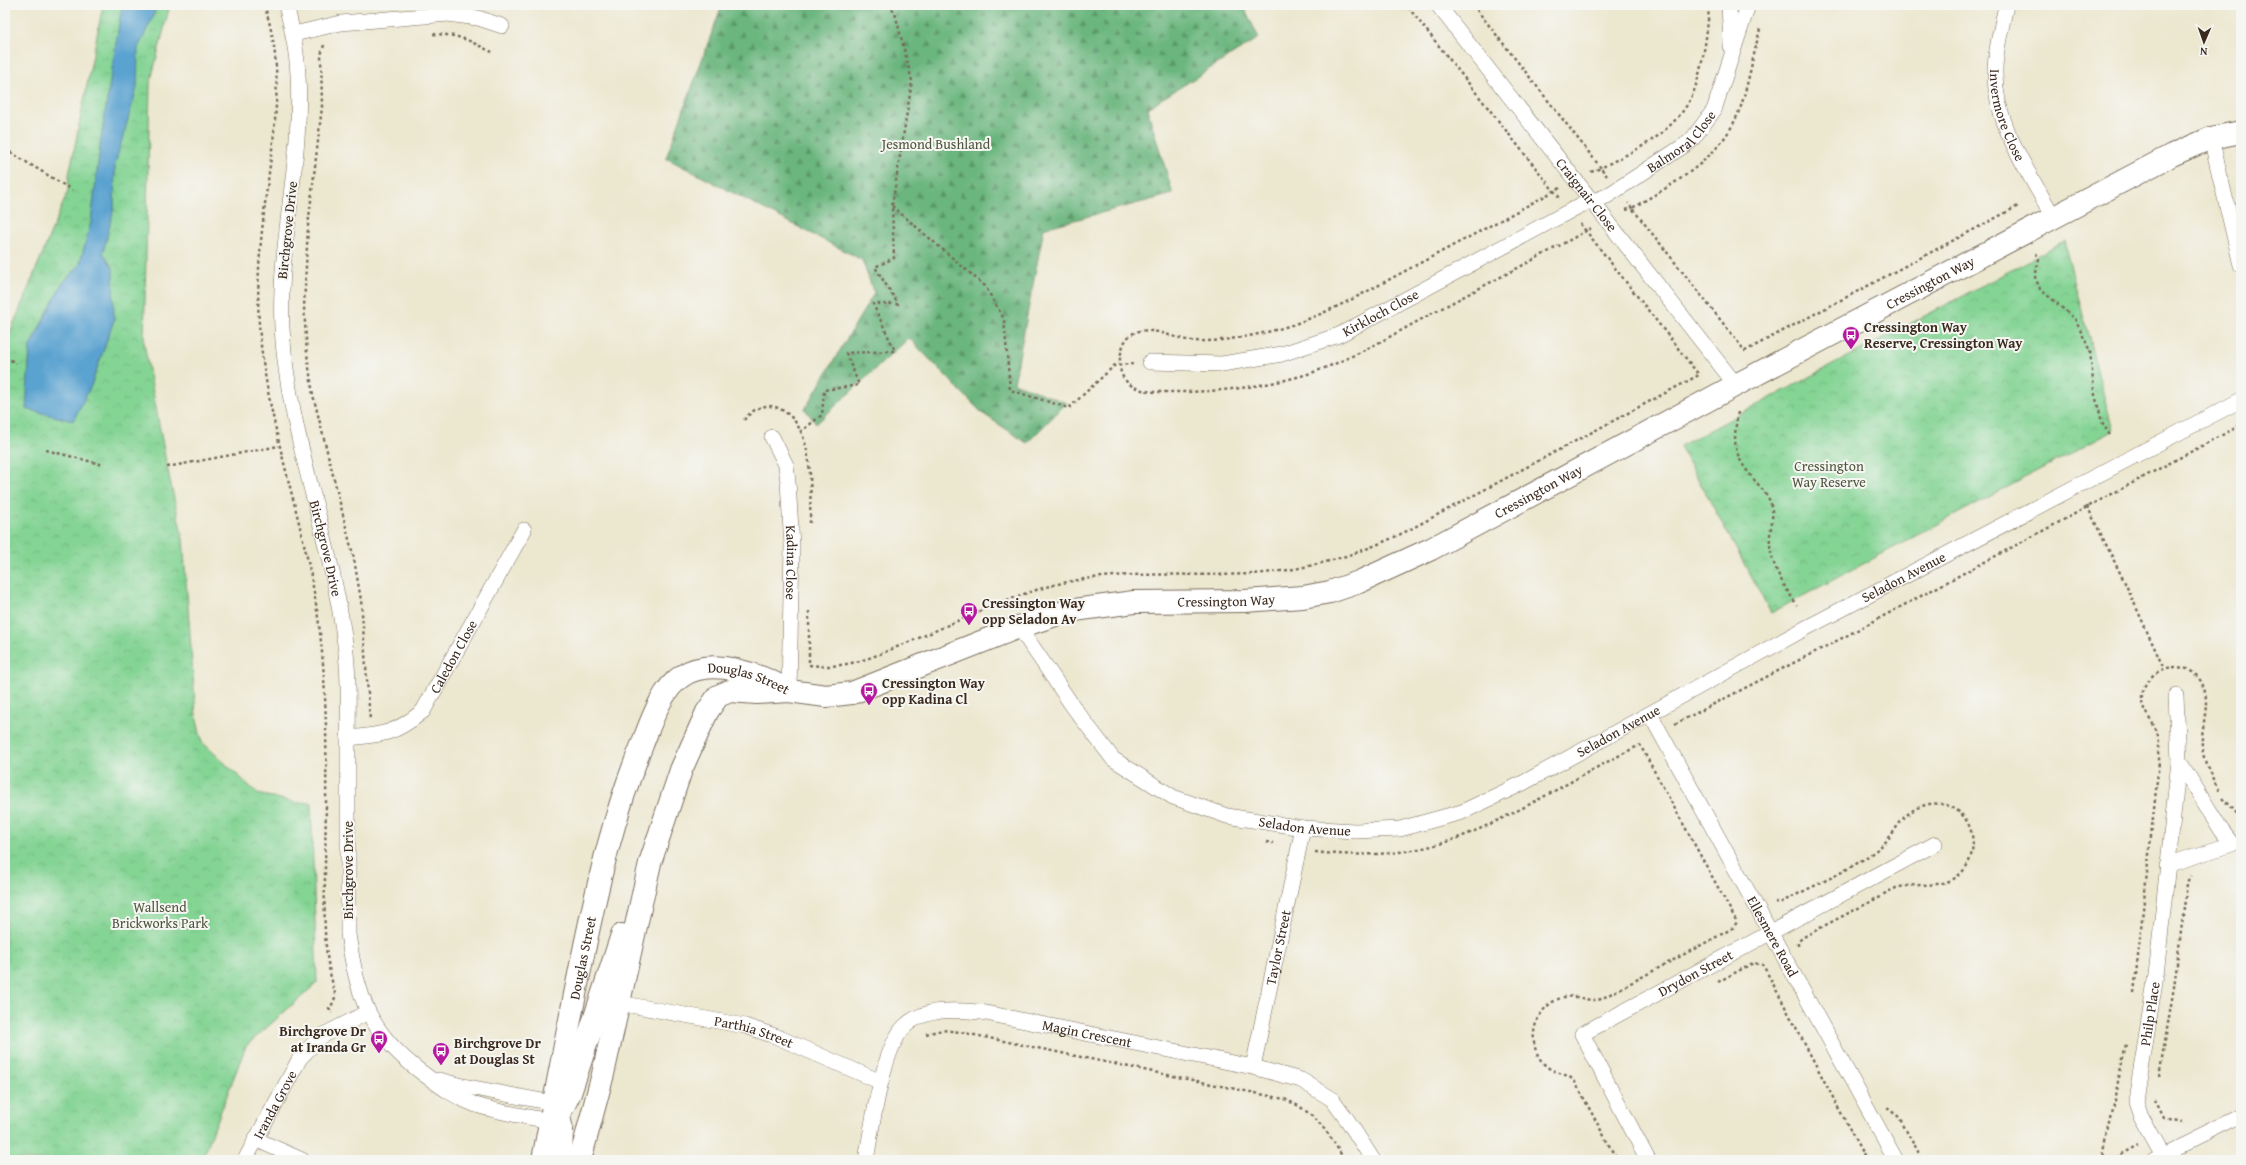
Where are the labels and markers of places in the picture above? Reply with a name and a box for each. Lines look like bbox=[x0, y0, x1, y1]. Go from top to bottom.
place label: Cressington Way Reserve, Cressington Way bbox=[1864, 317, 2023, 353]
bus stop icon: Cressington Way Reserve, Cressington Way bbox=[1841, 325, 1861, 350]
place label: Cressington Way opp Seladon Av bbox=[982, 593, 1086, 629]
bus stop icon: Cressington Way opp Seladon Av bbox=[959, 601, 979, 626]
place label: Cressington Way opp Kadina Cl bbox=[882, 673, 986, 709]
bus stop icon: Cressington Way opp Kadina Cl bbox=[859, 681, 879, 706]
place label: Birchgrove Dr at Iranda Gr bbox=[279, 1021, 367, 1057]
bus stop icon: Birchgrove Dr at Iranda Gr bbox=[369, 1029, 389, 1054]
place label: Birchgrove Dr at Douglas St bbox=[454, 1033, 541, 1069]
bus stop icon: Birchgrove Dr at Douglas St bbox=[431, 1041, 451, 1066]

